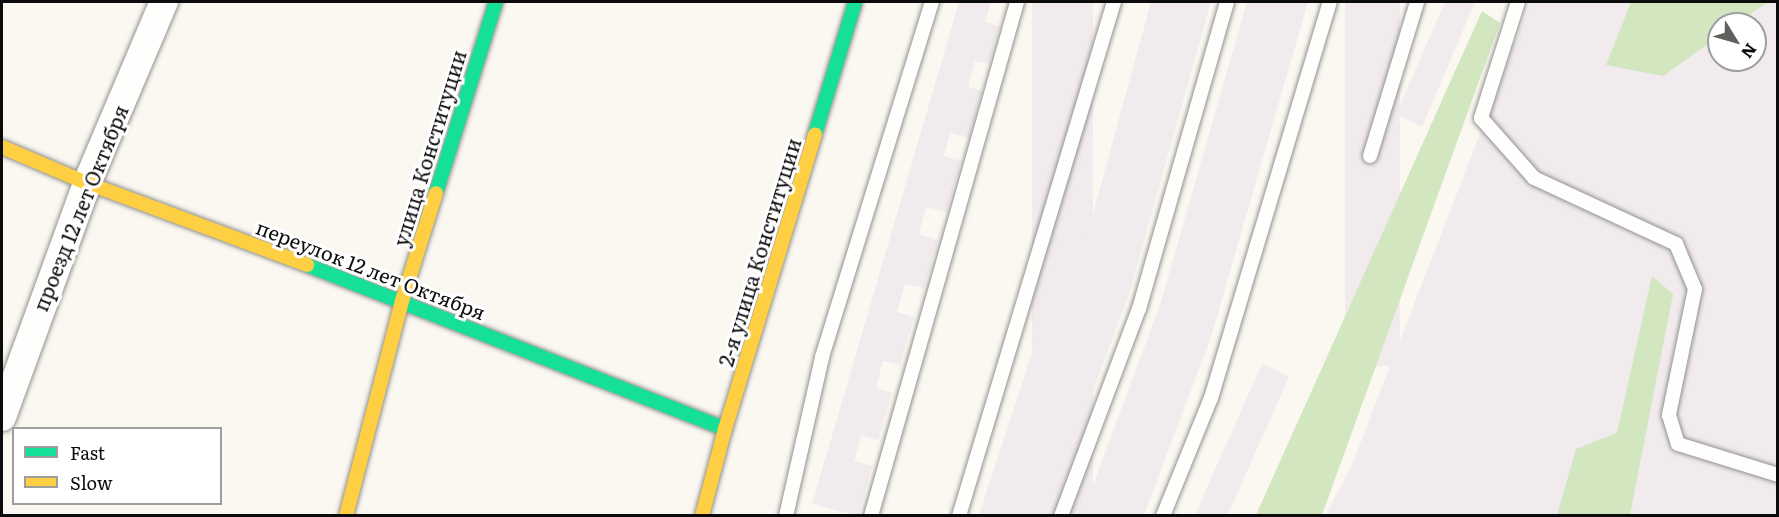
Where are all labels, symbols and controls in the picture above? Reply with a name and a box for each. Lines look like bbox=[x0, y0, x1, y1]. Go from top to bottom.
north arrow bbox=[1707, 12, 1767, 72]
text: N bbox=[1736, 39, 1763, 64]
street label: улица Конституции bbox=[388, 47, 470, 249]
street label: проезд 12 лет Октября bbox=[28, 101, 132, 315]
street label: 2-я улица Конституции bbox=[713, 135, 805, 369]
street label: переулок 12 лет Октября bbox=[253, 214, 489, 324]
legend bbox=[12, 427, 222, 505]
text: Fast bbox=[70, 439, 105, 466]
text: Slow bbox=[70, 469, 112, 496]

